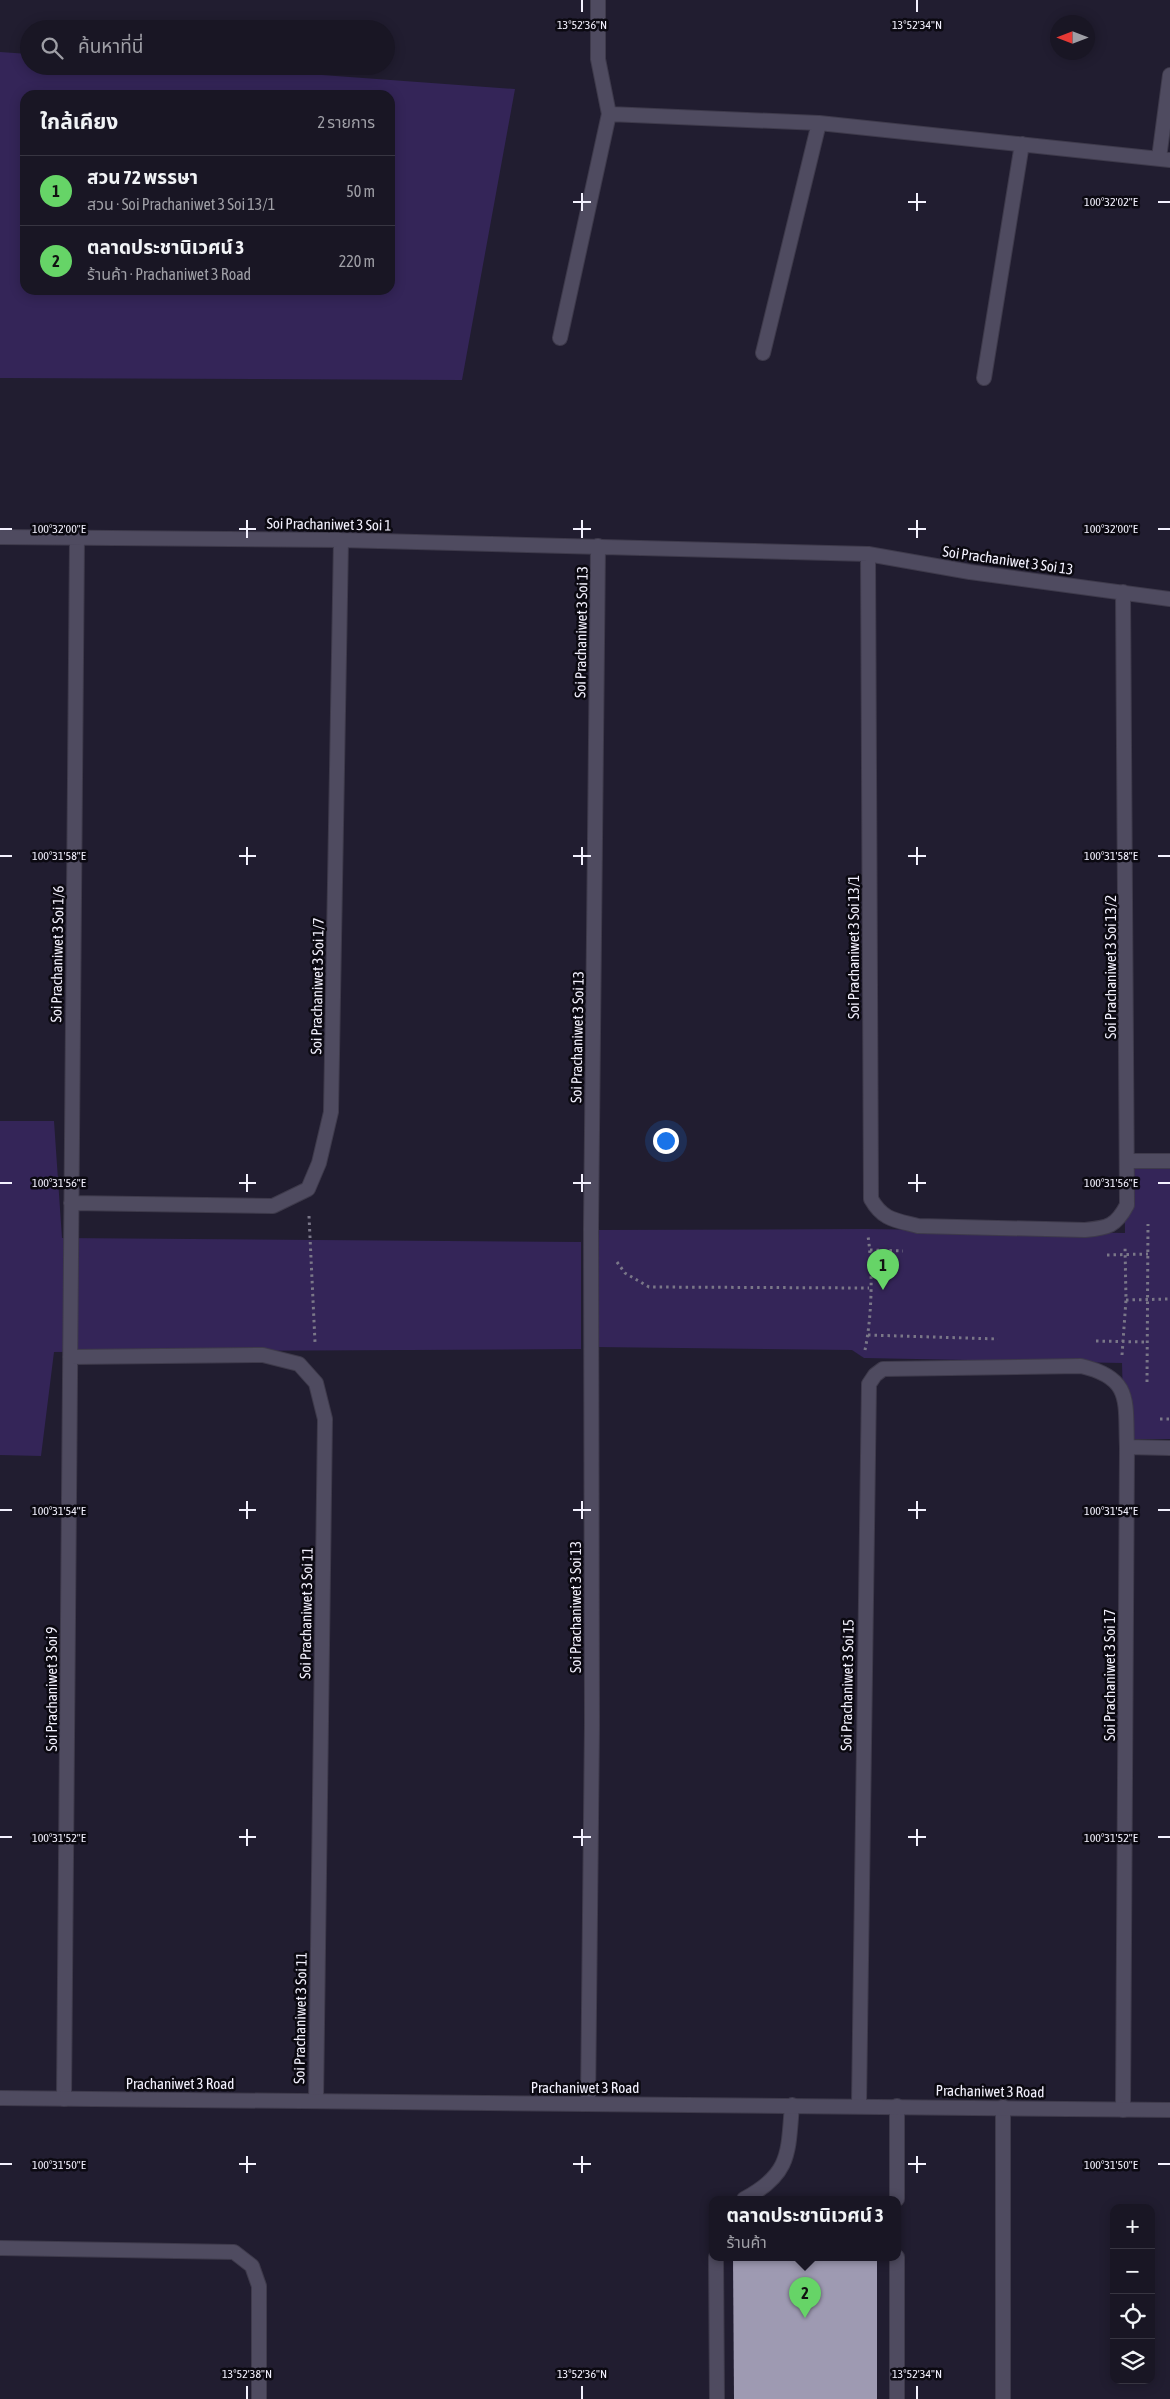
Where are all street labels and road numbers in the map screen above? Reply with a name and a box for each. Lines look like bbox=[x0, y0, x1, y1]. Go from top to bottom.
street label: Soi Prachaniwet 3 Soi 1 bbox=[266, 514, 392, 534]
street label: Soi Prachaniwet 3 Soi 13 bbox=[942, 542, 1074, 578]
street label: Soi Prachaniwet 3 Soi 13 bbox=[571, 566, 591, 698]
street label: Soi Prachaniwet 3 Soi 13/1 bbox=[845, 875, 862, 1019]
street label: Soi Prachaniwet 3 Soi 1/6 bbox=[47, 885, 67, 1023]
street label: Soi Prachaniwet 3 Soi 13/2 bbox=[1102, 895, 1119, 1039]
street label: Soi Prachaniwet 3 Soi 1/7 bbox=[307, 917, 327, 1055]
street label: Soi Prachaniwet 3 Soi 13 bbox=[567, 971, 587, 1103]
street label: Soi Prachaniwet 3 Soi 13 bbox=[567, 1541, 584, 1673]
street label: Soi Prachaniwet 3 Soi 11 bbox=[296, 1547, 316, 1679]
street label: Soi Prachaniwet 3 Soi 17 bbox=[1101, 1609, 1118, 1741]
street label: Soi Prachaniwet 3 Soi 15 bbox=[837, 1619, 857, 1751]
street label: Soi Prachaniwet 3 Soi 9 bbox=[43, 1627, 60, 1751]
street label: Soi Prachaniwet 3 Soi 11 bbox=[290, 1952, 310, 2084]
street label: Prachaniwet 3 Road bbox=[126, 2075, 234, 2092]
street label: Prachaniwet 3 Road bbox=[531, 2079, 639, 2096]
street label: Prachaniwet 3 Road bbox=[936, 2082, 1044, 2100]

